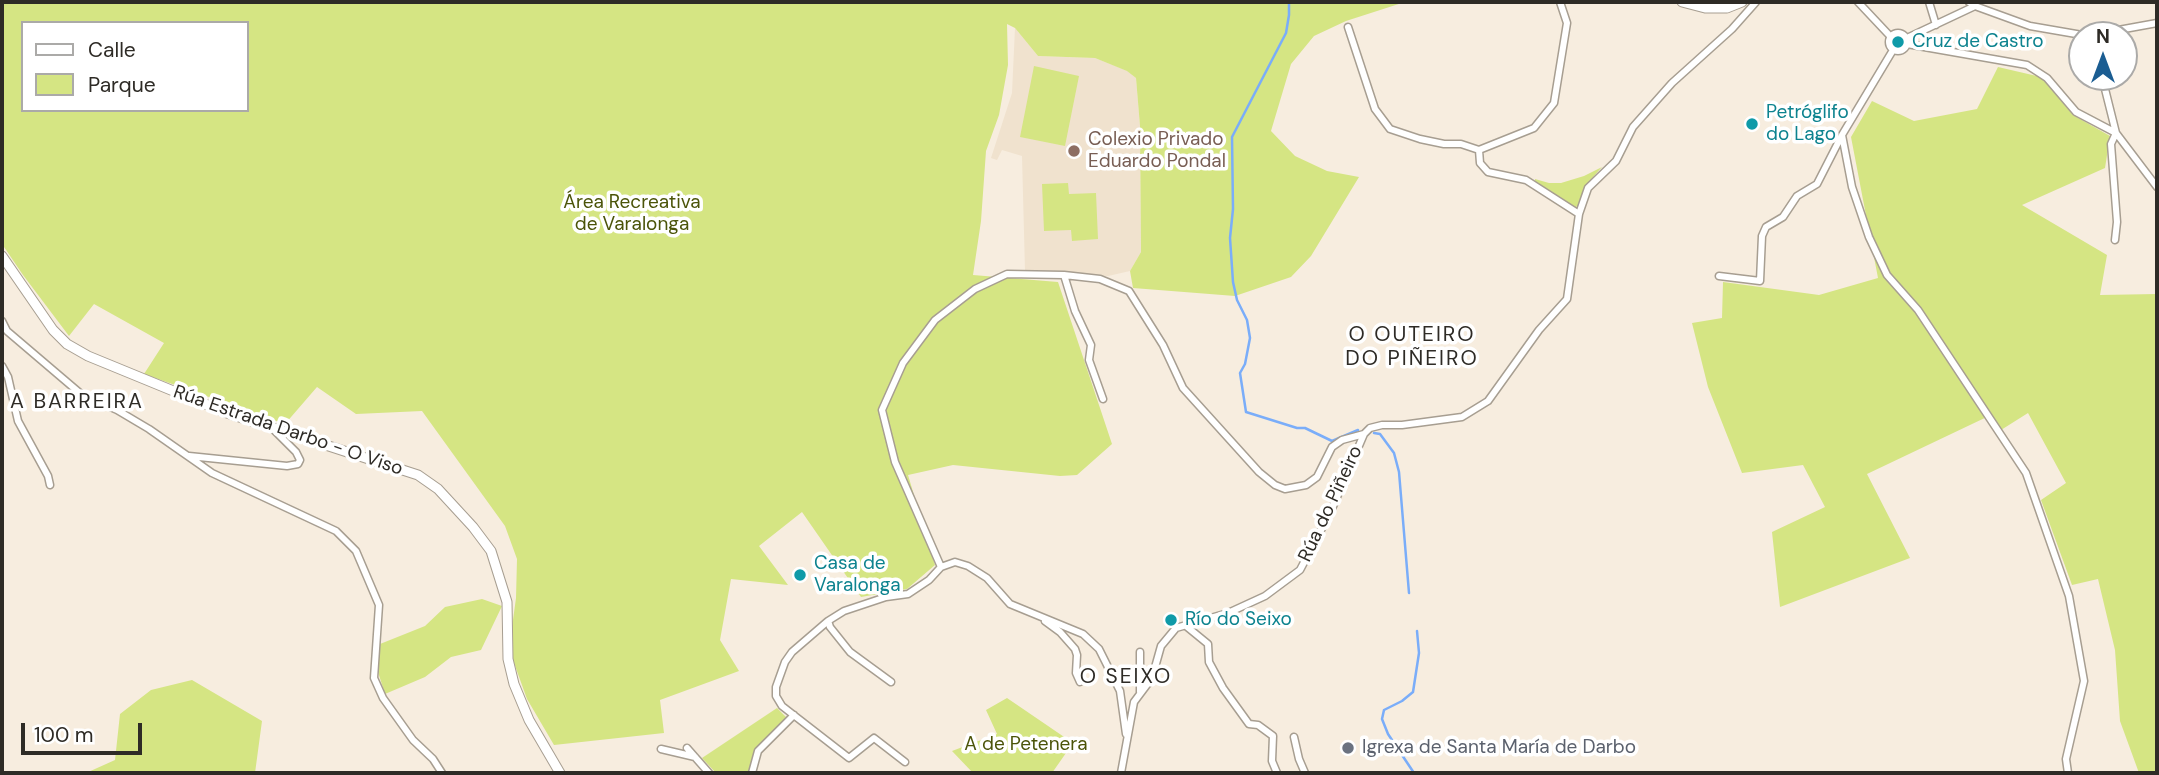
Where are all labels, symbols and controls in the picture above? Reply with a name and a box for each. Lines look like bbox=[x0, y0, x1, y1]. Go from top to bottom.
legend bbox=[21, 21, 248, 112]
north arrow bbox=[2068, 21, 2138, 91]
text: N bbox=[2096, 24, 2110, 49]
place label: Cruz de Castro bbox=[1912, 31, 2044, 53]
marker: Cruz de Castro bbox=[1890, 34, 1906, 50]
text: Calle bbox=[88, 36, 136, 64]
text: Parque bbox=[88, 71, 156, 99]
place label: Petróglifo do Lago bbox=[1766, 102, 1849, 146]
marker: Petróglifo do Lago bbox=[1744, 116, 1760, 132]
place label: Colexio Privado Eduardo Pondal bbox=[1088, 129, 1226, 173]
marker: Colexio Privado Eduardo Pondal bbox=[1066, 143, 1082, 159]
park label: Área Recreativa de Varalonga bbox=[563, 192, 701, 236]
district label: O OUTEIRO DO PIÑEIRO bbox=[1347, 322, 1477, 372]
street label: Rúa Estrada Darbo - O Viso bbox=[170, 381, 406, 481]
district label: A BARREIRA bbox=[11, 389, 143, 415]
street label: Rúa do Piñeiro bbox=[1294, 442, 1368, 566]
place label: Casa de Varalonga bbox=[814, 553, 901, 597]
marker: Casa de Varalonga bbox=[792, 567, 808, 583]
place label: Río do Seixo bbox=[1185, 609, 1292, 631]
marker: Río do Seixo bbox=[1163, 612, 1179, 628]
district label: O SEIXO bbox=[1081, 664, 1171, 690]
scale bar bbox=[24, 708, 145, 752]
text: 100 m bbox=[34, 721, 94, 749]
park label: A de Petenera bbox=[964, 734, 1088, 756]
place label: Igrexa de Santa María de Darbo bbox=[1362, 737, 1636, 759]
marker: Igrexa de Santa María de Darbo bbox=[1340, 740, 1356, 756]

